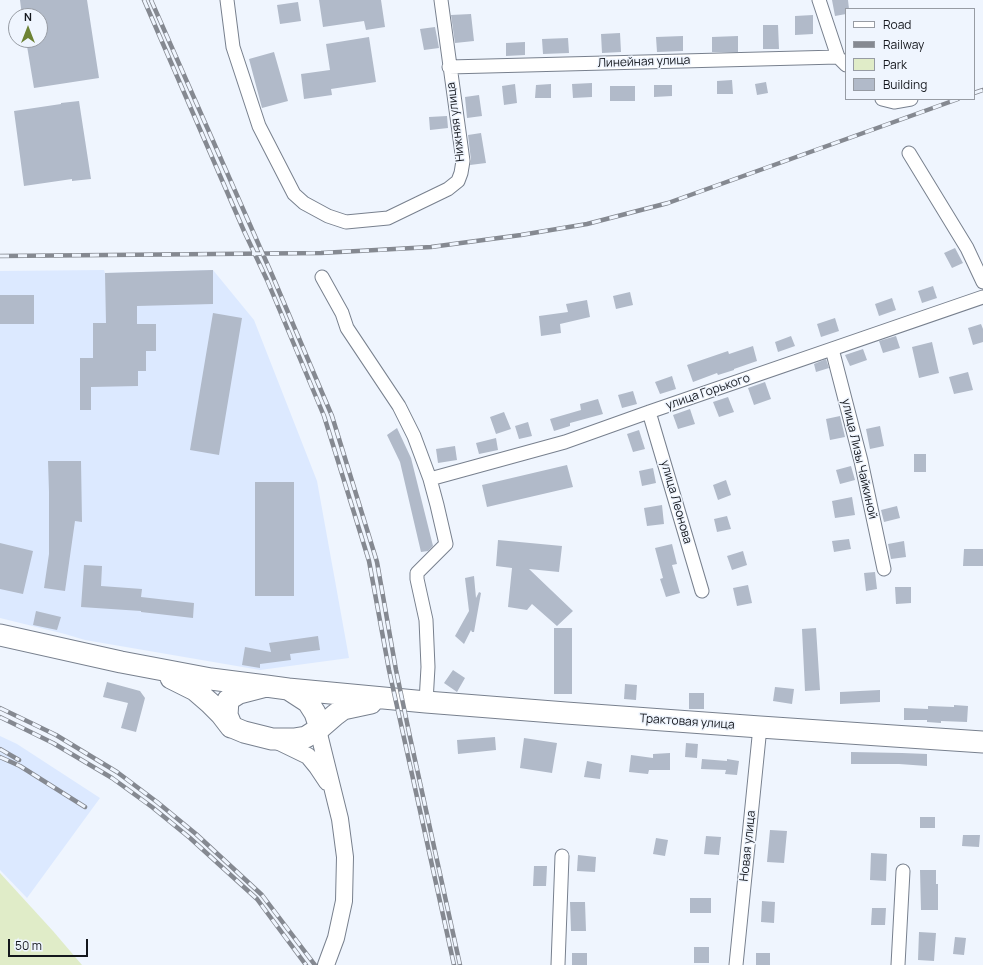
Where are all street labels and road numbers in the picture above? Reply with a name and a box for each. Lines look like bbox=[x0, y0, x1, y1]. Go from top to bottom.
street label: Линейная улица bbox=[597, 53, 691, 71]
street label: Нижняя улица bbox=[444, 81, 468, 163]
street label: улица Горького bbox=[664, 371, 752, 413]
street label: улица Лизы Чайкиной bbox=[838, 397, 880, 521]
street label: улица Леонова bbox=[657, 459, 695, 545]
street label: Трактовая улица bbox=[639, 711, 735, 733]
street label: Новая улица bbox=[737, 810, 759, 882]

